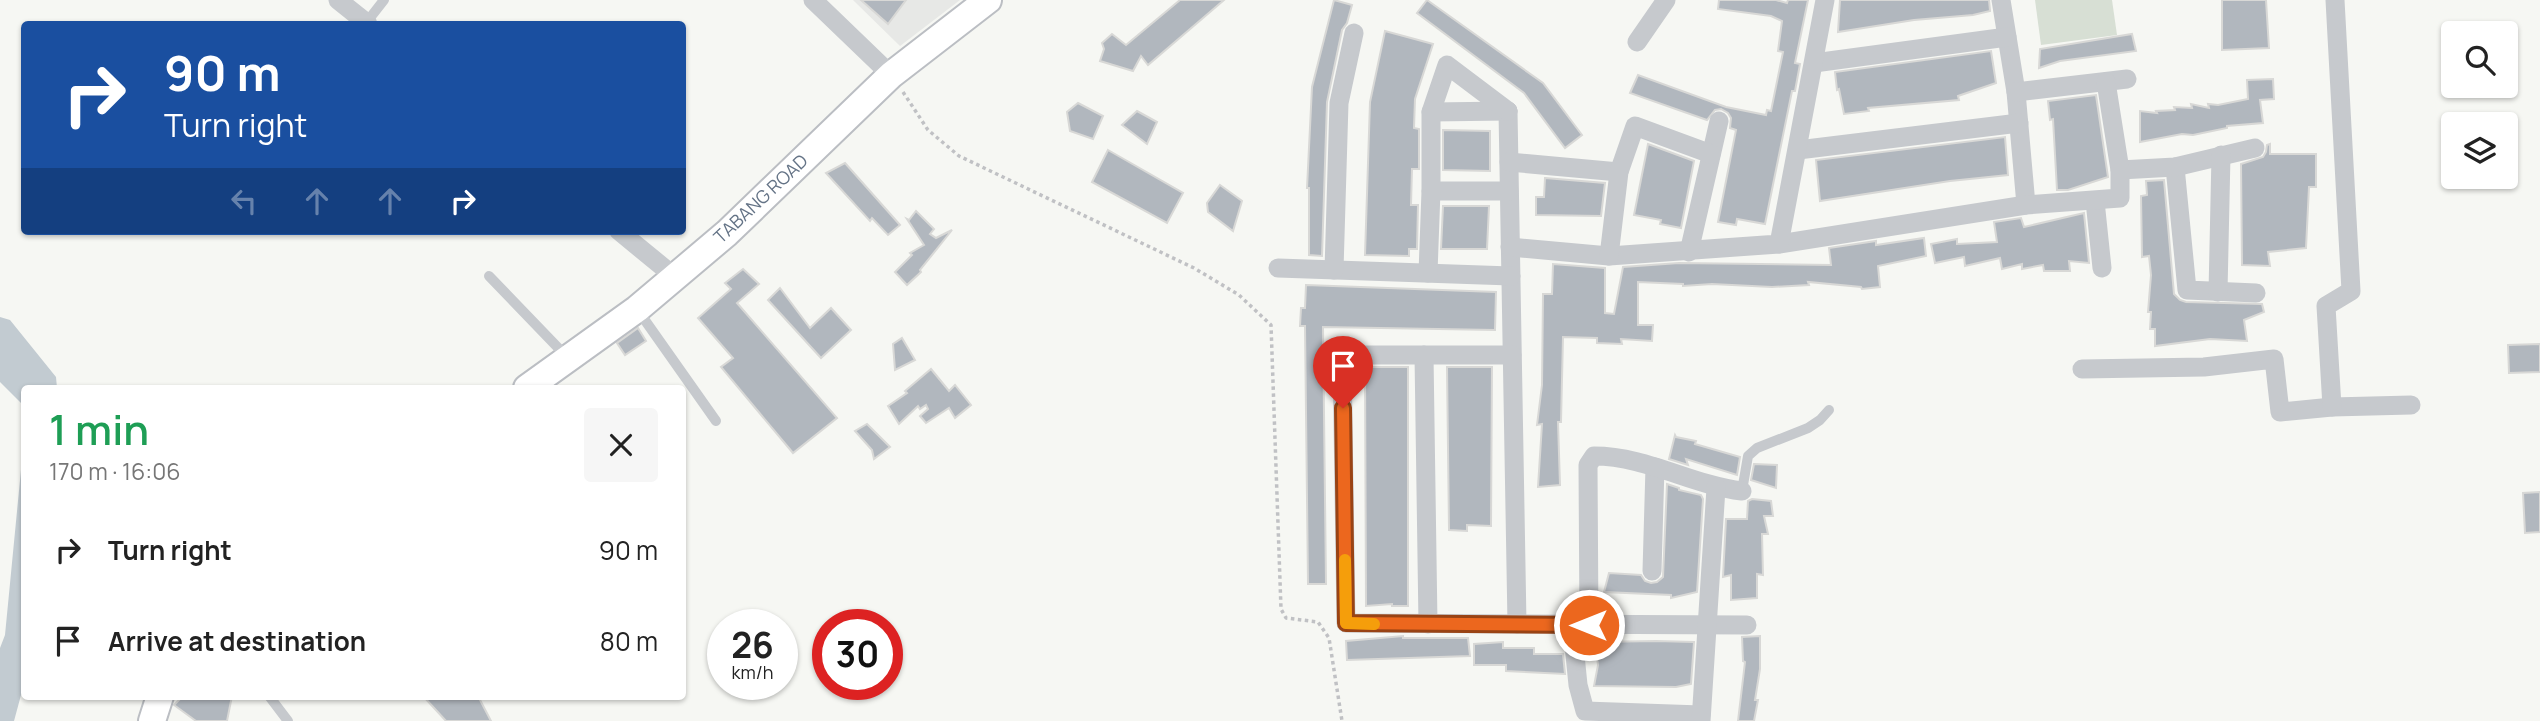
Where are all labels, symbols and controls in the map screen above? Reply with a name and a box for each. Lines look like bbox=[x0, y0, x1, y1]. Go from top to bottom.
map controls bbox=[2441, 21, 2518, 189]
button: search bbox=[2441, 21, 2518, 98]
text: 90 m bbox=[164, 39, 281, 106]
icon: right bbox=[49, 49, 140, 140]
text: Turn right bbox=[164, 103, 307, 147]
button: layers bbox=[2441, 112, 2518, 189]
street label: TABANG ROAD bbox=[708, 148, 813, 248]
icon: left bbox=[225, 182, 263, 220]
icon: ahead bbox=[298, 182, 336, 220]
icon: ahead bbox=[371, 182, 409, 220]
icon: right bbox=[444, 182, 482, 220]
pin bbox=[1313, 336, 1373, 408]
icon: arrive bbox=[1324, 347, 1362, 385]
text: 1 min bbox=[49, 400, 149, 458]
button: close bbox=[584, 408, 658, 482]
text: 170 m · 16:06 bbox=[49, 455, 180, 487]
icon: right bbox=[49, 531, 87, 569]
text: Turn right bbox=[108, 532, 232, 568]
text: 90 m bbox=[599, 532, 658, 568]
position arrow bbox=[1552, 588, 1626, 662]
speed limit sign: 30 bbox=[812, 609, 903, 700]
text: 26 bbox=[731, 621, 774, 669]
icon: arrive bbox=[49, 622, 87, 660]
text: Arrive at destination bbox=[108, 623, 366, 659]
text: 80 m bbox=[600, 623, 658, 659]
text: km/h bbox=[732, 660, 773, 684]

